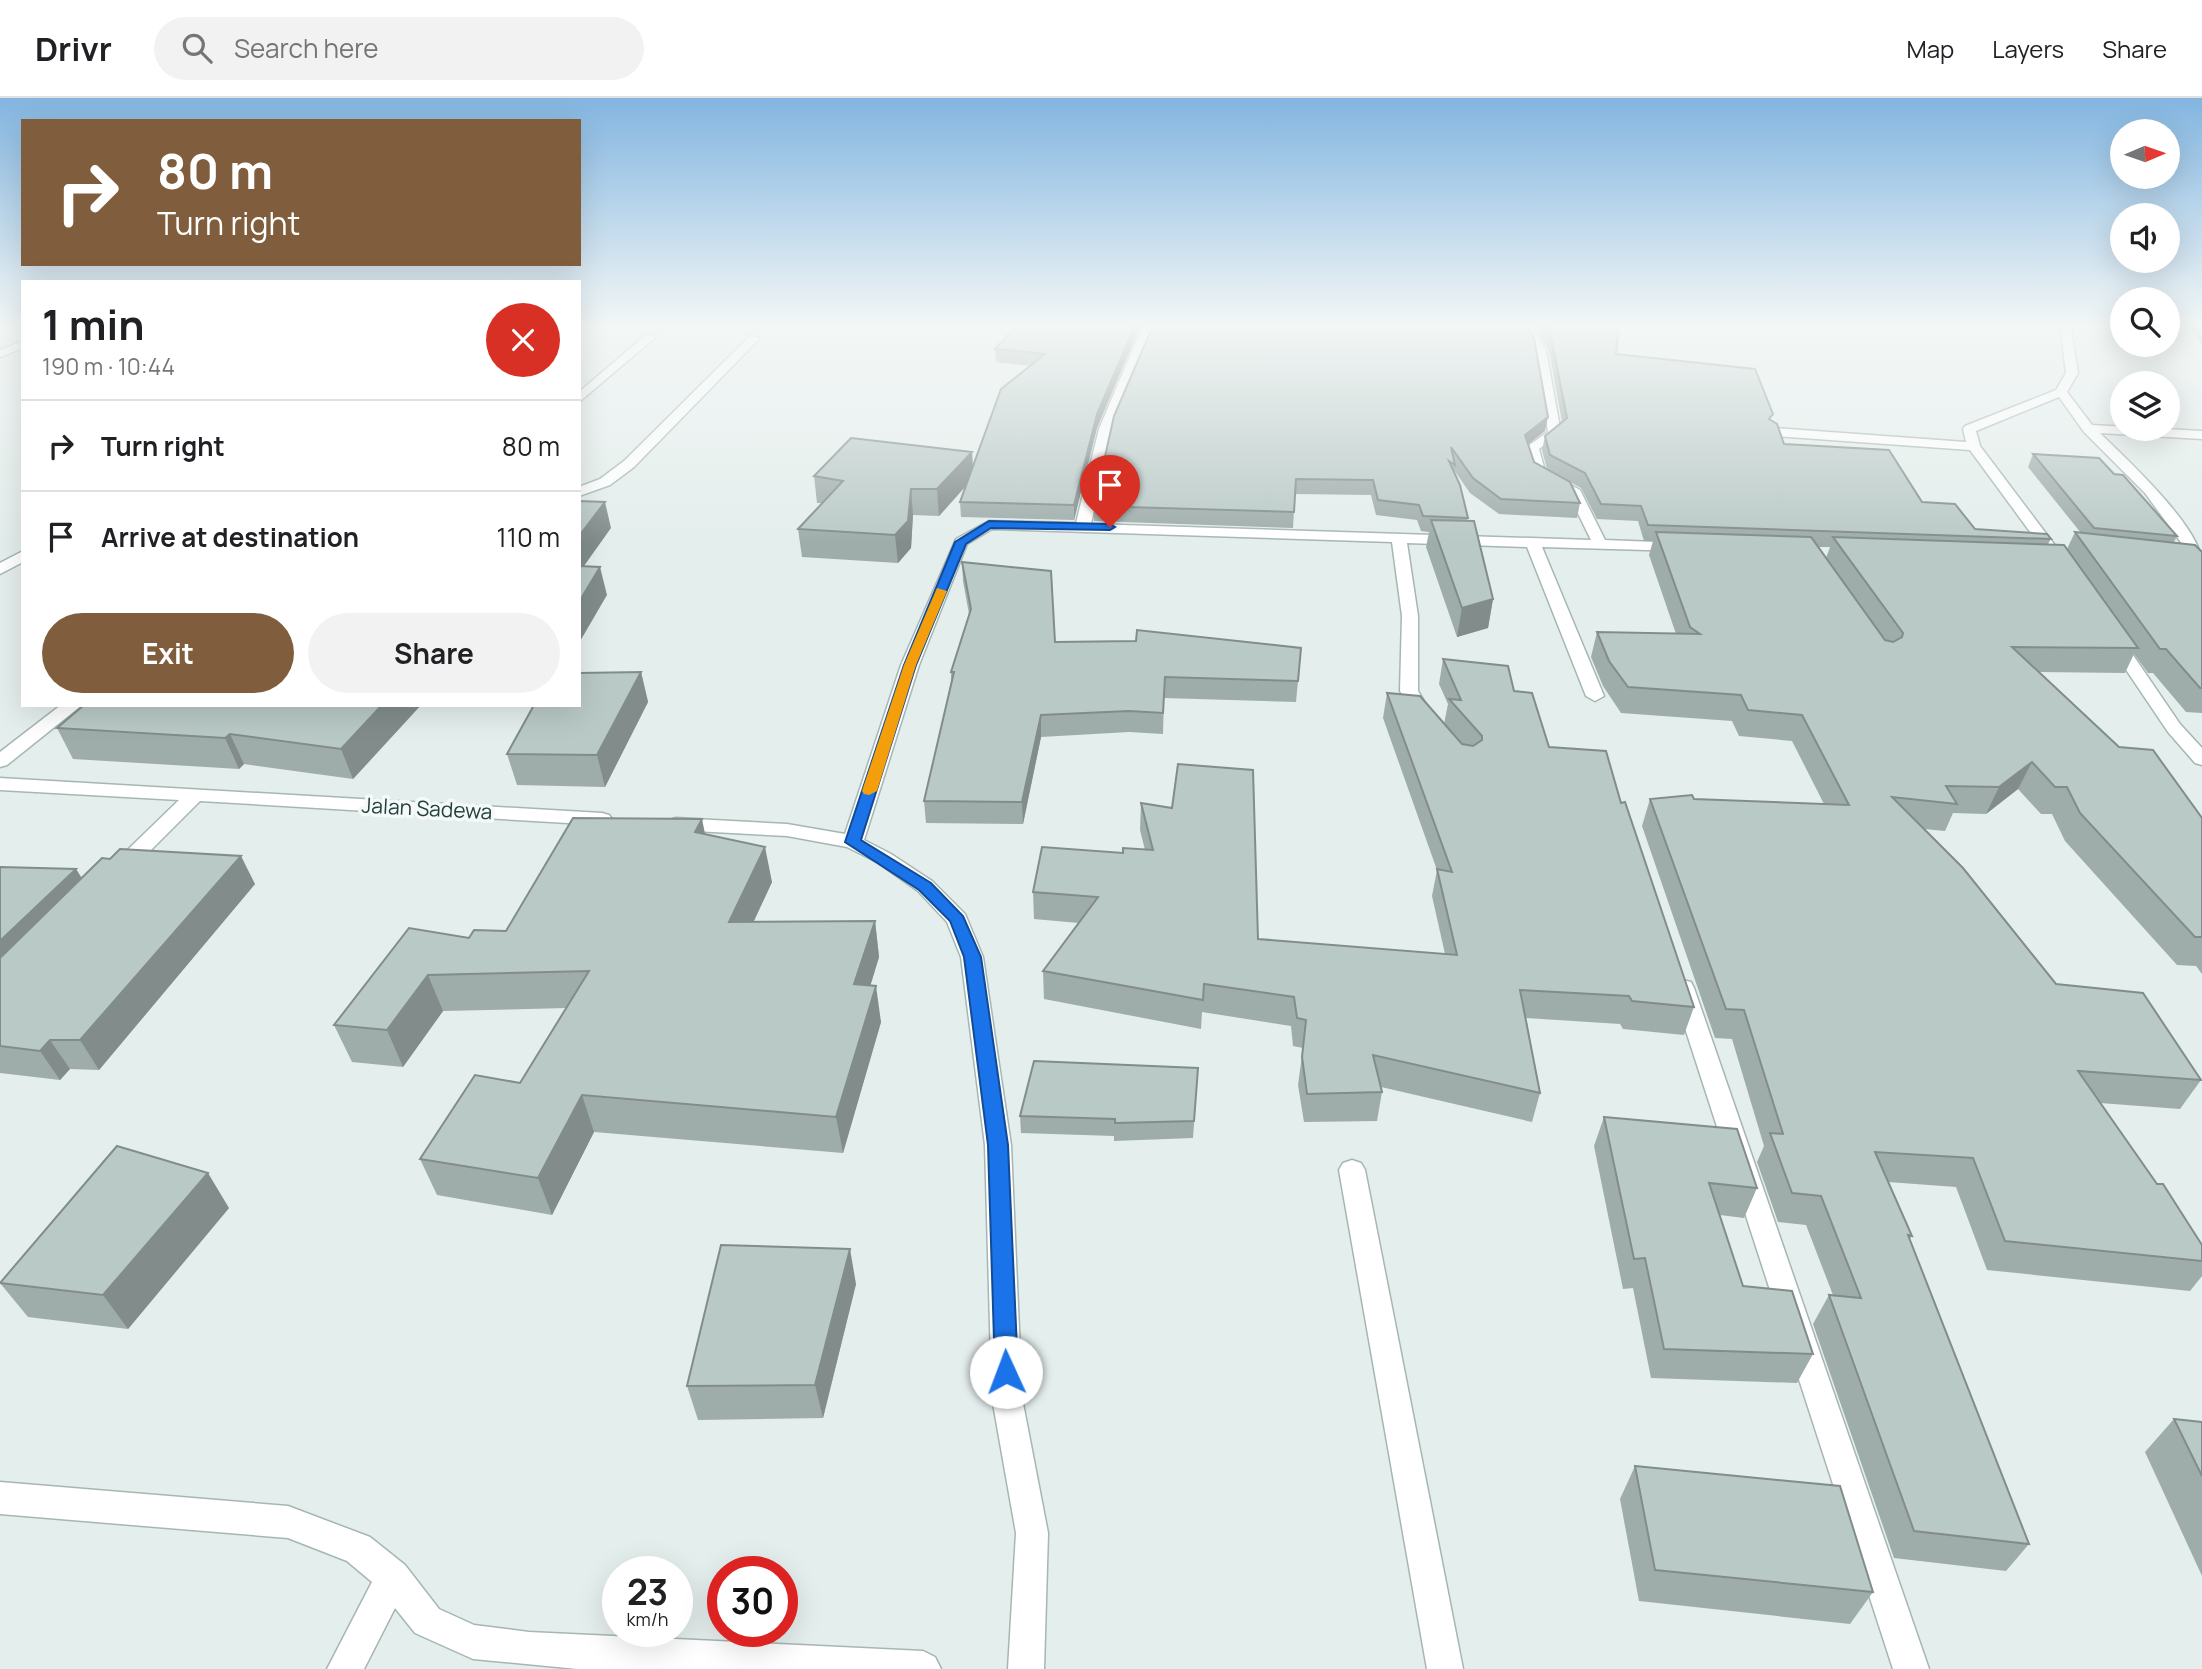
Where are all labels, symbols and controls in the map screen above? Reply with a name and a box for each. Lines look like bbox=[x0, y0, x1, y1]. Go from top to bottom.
search box bbox=[154, 17, 644, 80]
text: Drivr bbox=[35, 26, 112, 71]
icon: search bbox=[178, 29, 216, 67]
text: Search here bbox=[234, 30, 378, 66]
text: Map bbox=[1907, 32, 1954, 65]
text: Layers bbox=[1992, 32, 2064, 65]
text: Share bbox=[2102, 32, 2167, 65]
north arrow bbox=[2110, 119, 2180, 189]
map controls bbox=[2110, 119, 2180, 441]
text: 80 m bbox=[157, 137, 273, 204]
icon: right bbox=[42, 147, 133, 238]
text: Turn right bbox=[157, 201, 300, 245]
button: sound bbox=[2110, 203, 2180, 273]
button: search bbox=[2110, 287, 2180, 357]
text: 1 min bbox=[42, 295, 145, 353]
button: close bbox=[486, 303, 560, 377]
text: 190 m · 10:44 bbox=[42, 350, 175, 382]
button: layers bbox=[2110, 371, 2180, 441]
icon: right bbox=[42, 427, 80, 465]
text: Turn right bbox=[101, 428, 225, 464]
text: 80 m bbox=[502, 428, 560, 464]
pin bbox=[1080, 455, 1140, 527]
icon: arrive bbox=[1091, 466, 1129, 504]
icon: arrive bbox=[42, 518, 80, 556]
text: Arrive at destination bbox=[101, 519, 359, 555]
text: 110 m bbox=[497, 519, 560, 555]
button: Exit bbox=[42, 613, 294, 693]
button: Share bbox=[308, 613, 560, 693]
street label: Jalan Sadewa bbox=[361, 791, 493, 825]
position arrow bbox=[969, 1335, 1043, 1409]
speed limit sign: 30 bbox=[707, 1556, 798, 1647]
text: 23 bbox=[627, 1568, 668, 1616]
text: km/h bbox=[627, 1607, 668, 1631]

